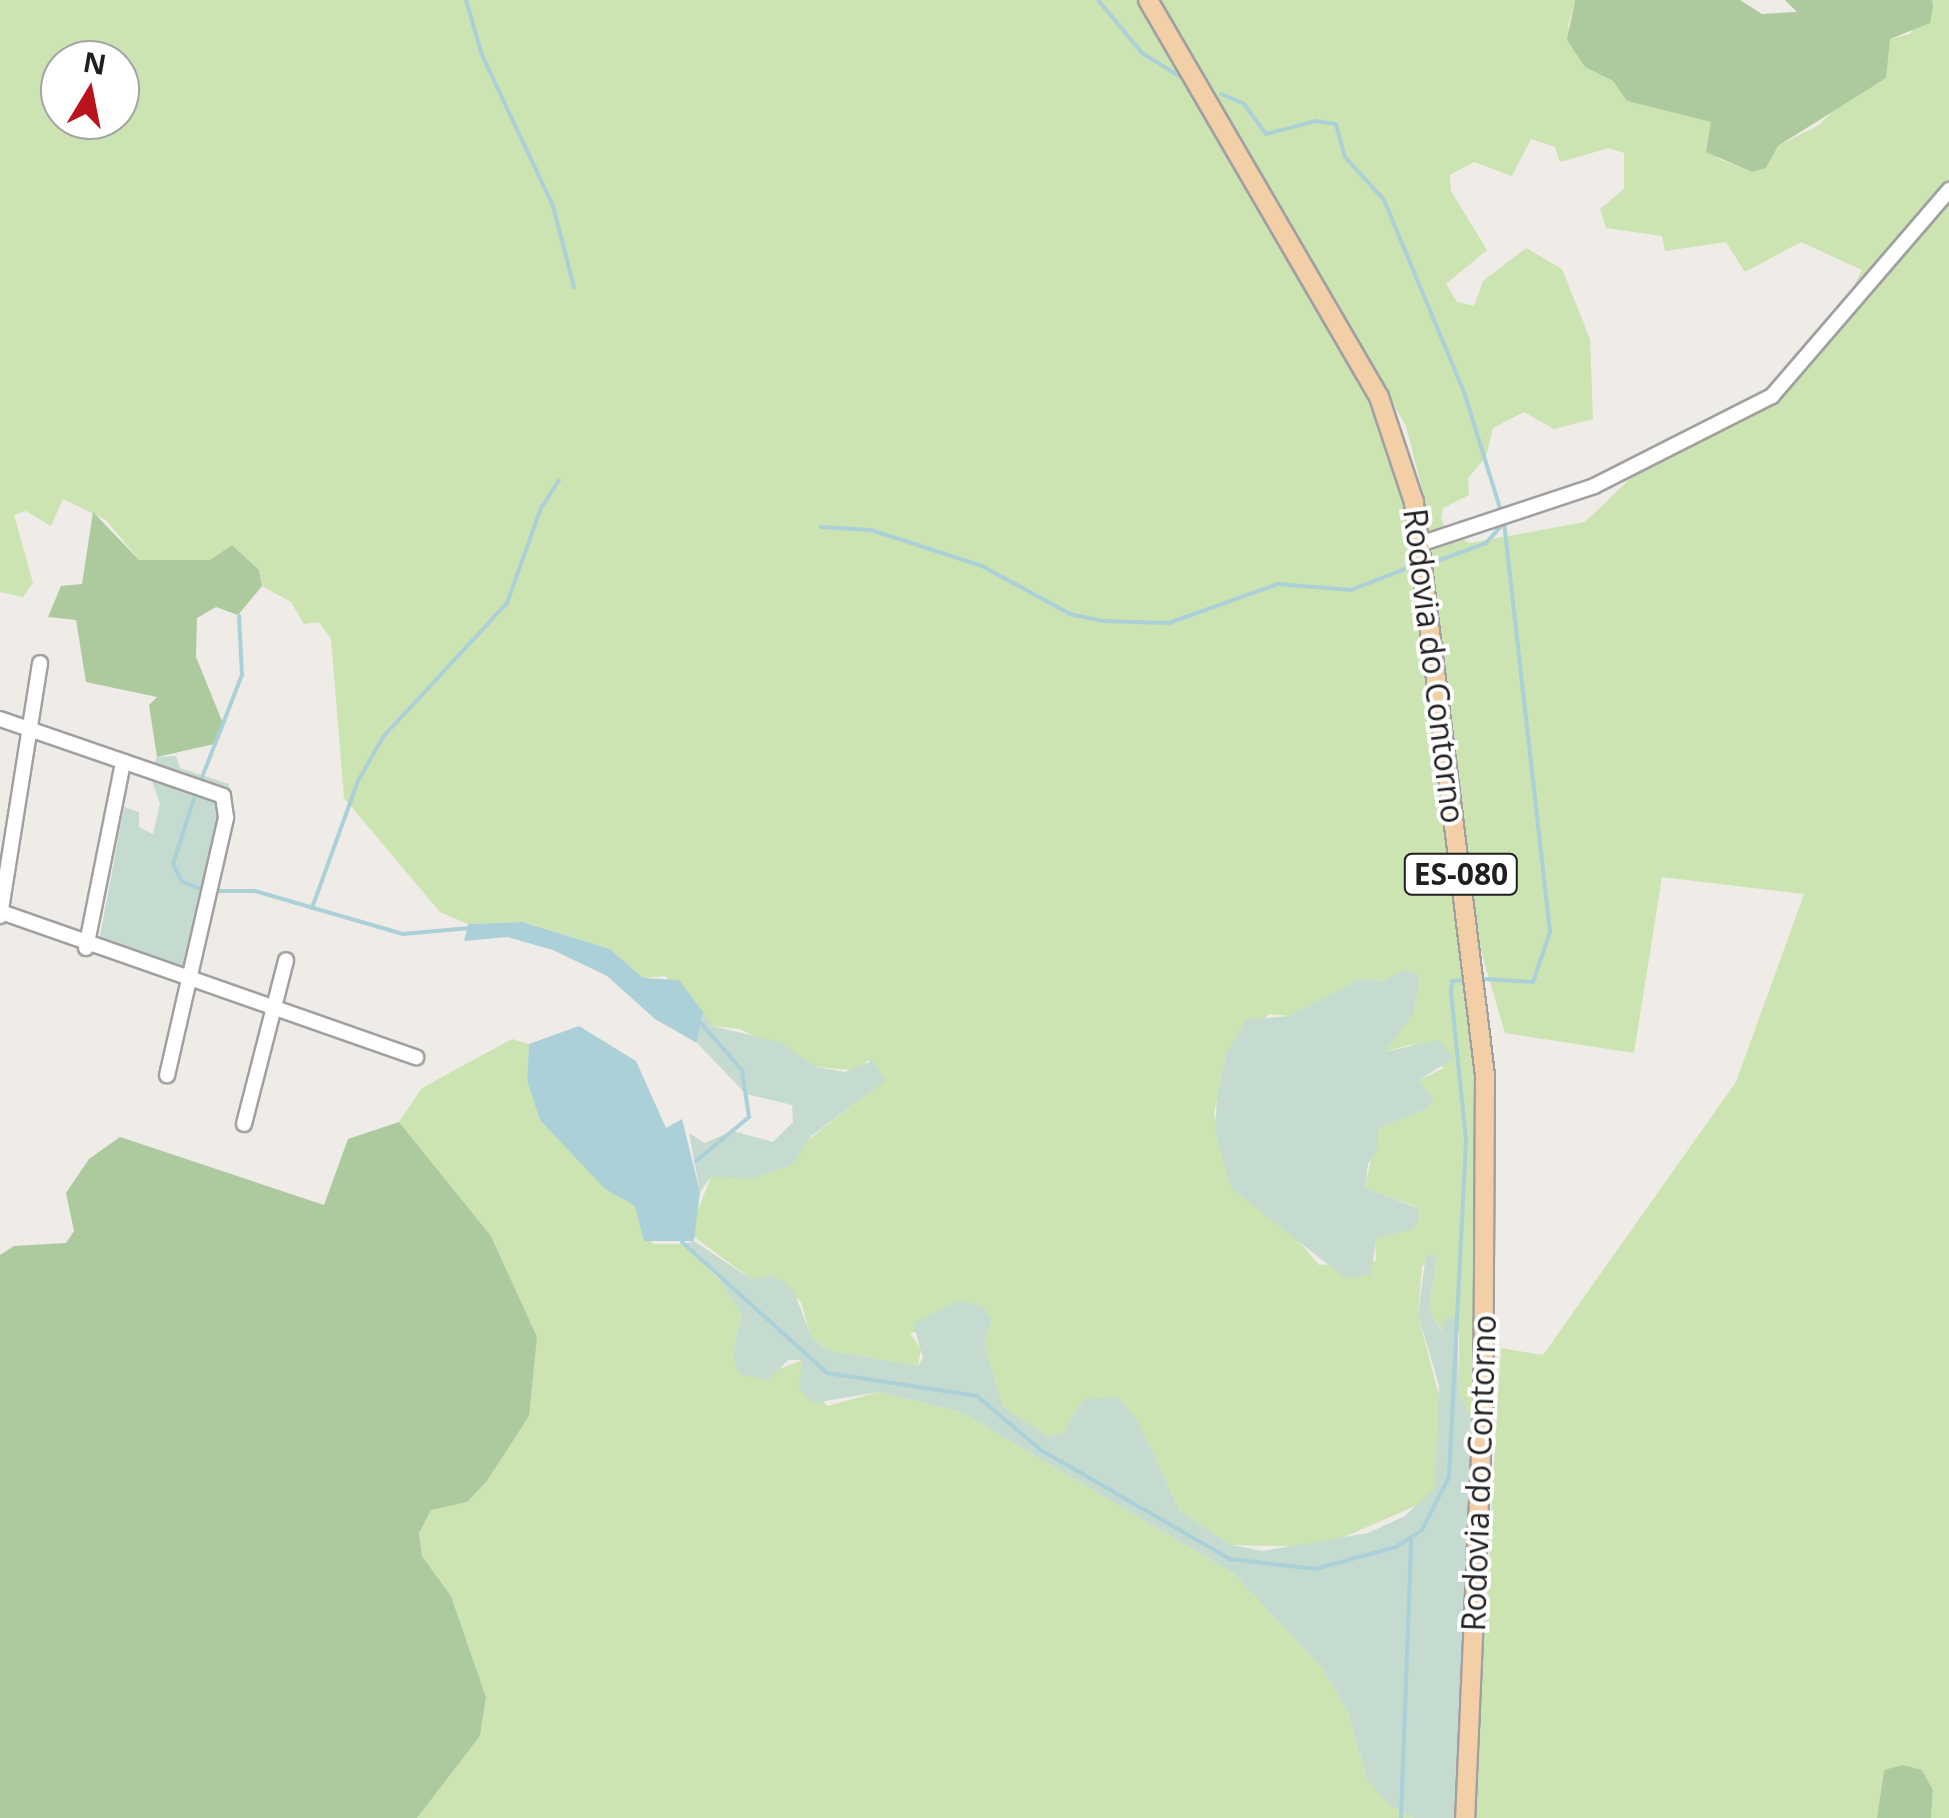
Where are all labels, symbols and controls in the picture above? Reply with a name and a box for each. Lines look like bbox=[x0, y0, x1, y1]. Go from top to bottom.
north arrow bbox=[40, 40, 140, 140]
text: N bbox=[80, 42, 109, 83]
street label: Rodovia do Contorno bbox=[1396, 506, 1472, 826]
road number: ES-080 bbox=[1404, 849, 1518, 899]
street label: Rodovia do Contorno bbox=[1454, 1314, 1504, 1632]

